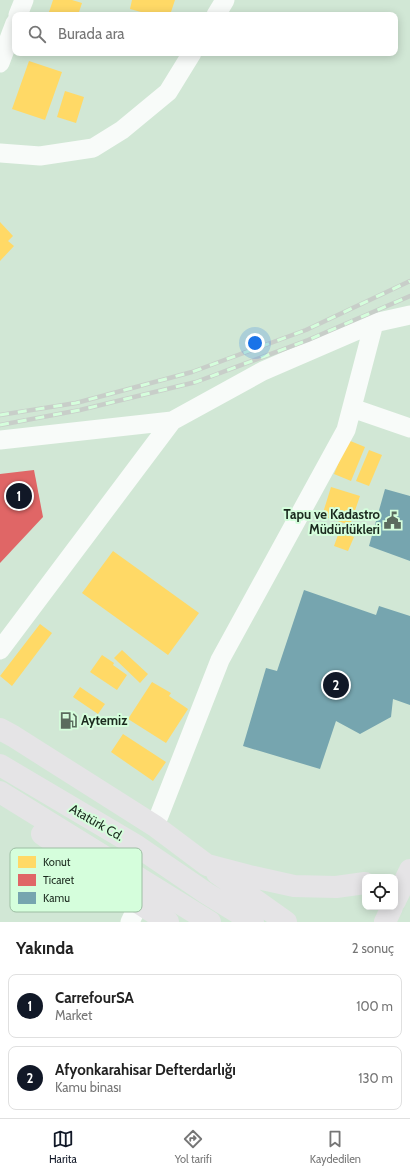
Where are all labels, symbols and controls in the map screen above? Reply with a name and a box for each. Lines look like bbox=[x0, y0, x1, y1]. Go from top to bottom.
search box bbox=[12, 12, 398, 56]
icon: search bbox=[26, 23, 48, 45]
text: Burada ara bbox=[58, 25, 125, 43]
your location bbox=[245, 333, 265, 353]
pin: 1 bbox=[6, 481, 32, 511]
place label: Tapu ve Kadastro Müdürlükleri bbox=[284, 506, 381, 537]
public building icon: Tapu ve Kadastro Müdürlükleri bbox=[383, 511, 403, 531]
pin: 2 bbox=[323, 670, 349, 700]
fuel station icon: Aytemiz bbox=[58, 710, 78, 730]
place label: Aytemiz bbox=[81, 712, 127, 728]
street label: Atatürk Cd. bbox=[67, 800, 127, 844]
legend bbox=[10, 848, 142, 912]
text: Konut bbox=[43, 855, 71, 869]
text: Ticaret bbox=[43, 873, 74, 887]
map controls bbox=[362, 874, 398, 910]
button: locate bbox=[362, 874, 398, 910]
text: Kamu bbox=[43, 891, 70, 905]
text: Yakında bbox=[16, 938, 74, 958]
text: 2 sonuç bbox=[352, 940, 394, 956]
text: CarrefourSA bbox=[55, 989, 134, 1007]
text: 1 bbox=[28, 998, 32, 1014]
text: 100 m bbox=[356, 998, 393, 1014]
text: Market bbox=[55, 1007, 92, 1023]
text: Afyonkarahisar Defterdarlığı bbox=[55, 1061, 236, 1079]
text: 2 bbox=[27, 1070, 33, 1086]
text: 130 m bbox=[358, 1070, 393, 1086]
text: Kamu binası bbox=[55, 1079, 121, 1095]
tab: Harita bbox=[49, 1128, 77, 1166]
tab: Yol tarifi bbox=[175, 1128, 212, 1166]
tab: Kaydedilen bbox=[310, 1128, 361, 1166]

